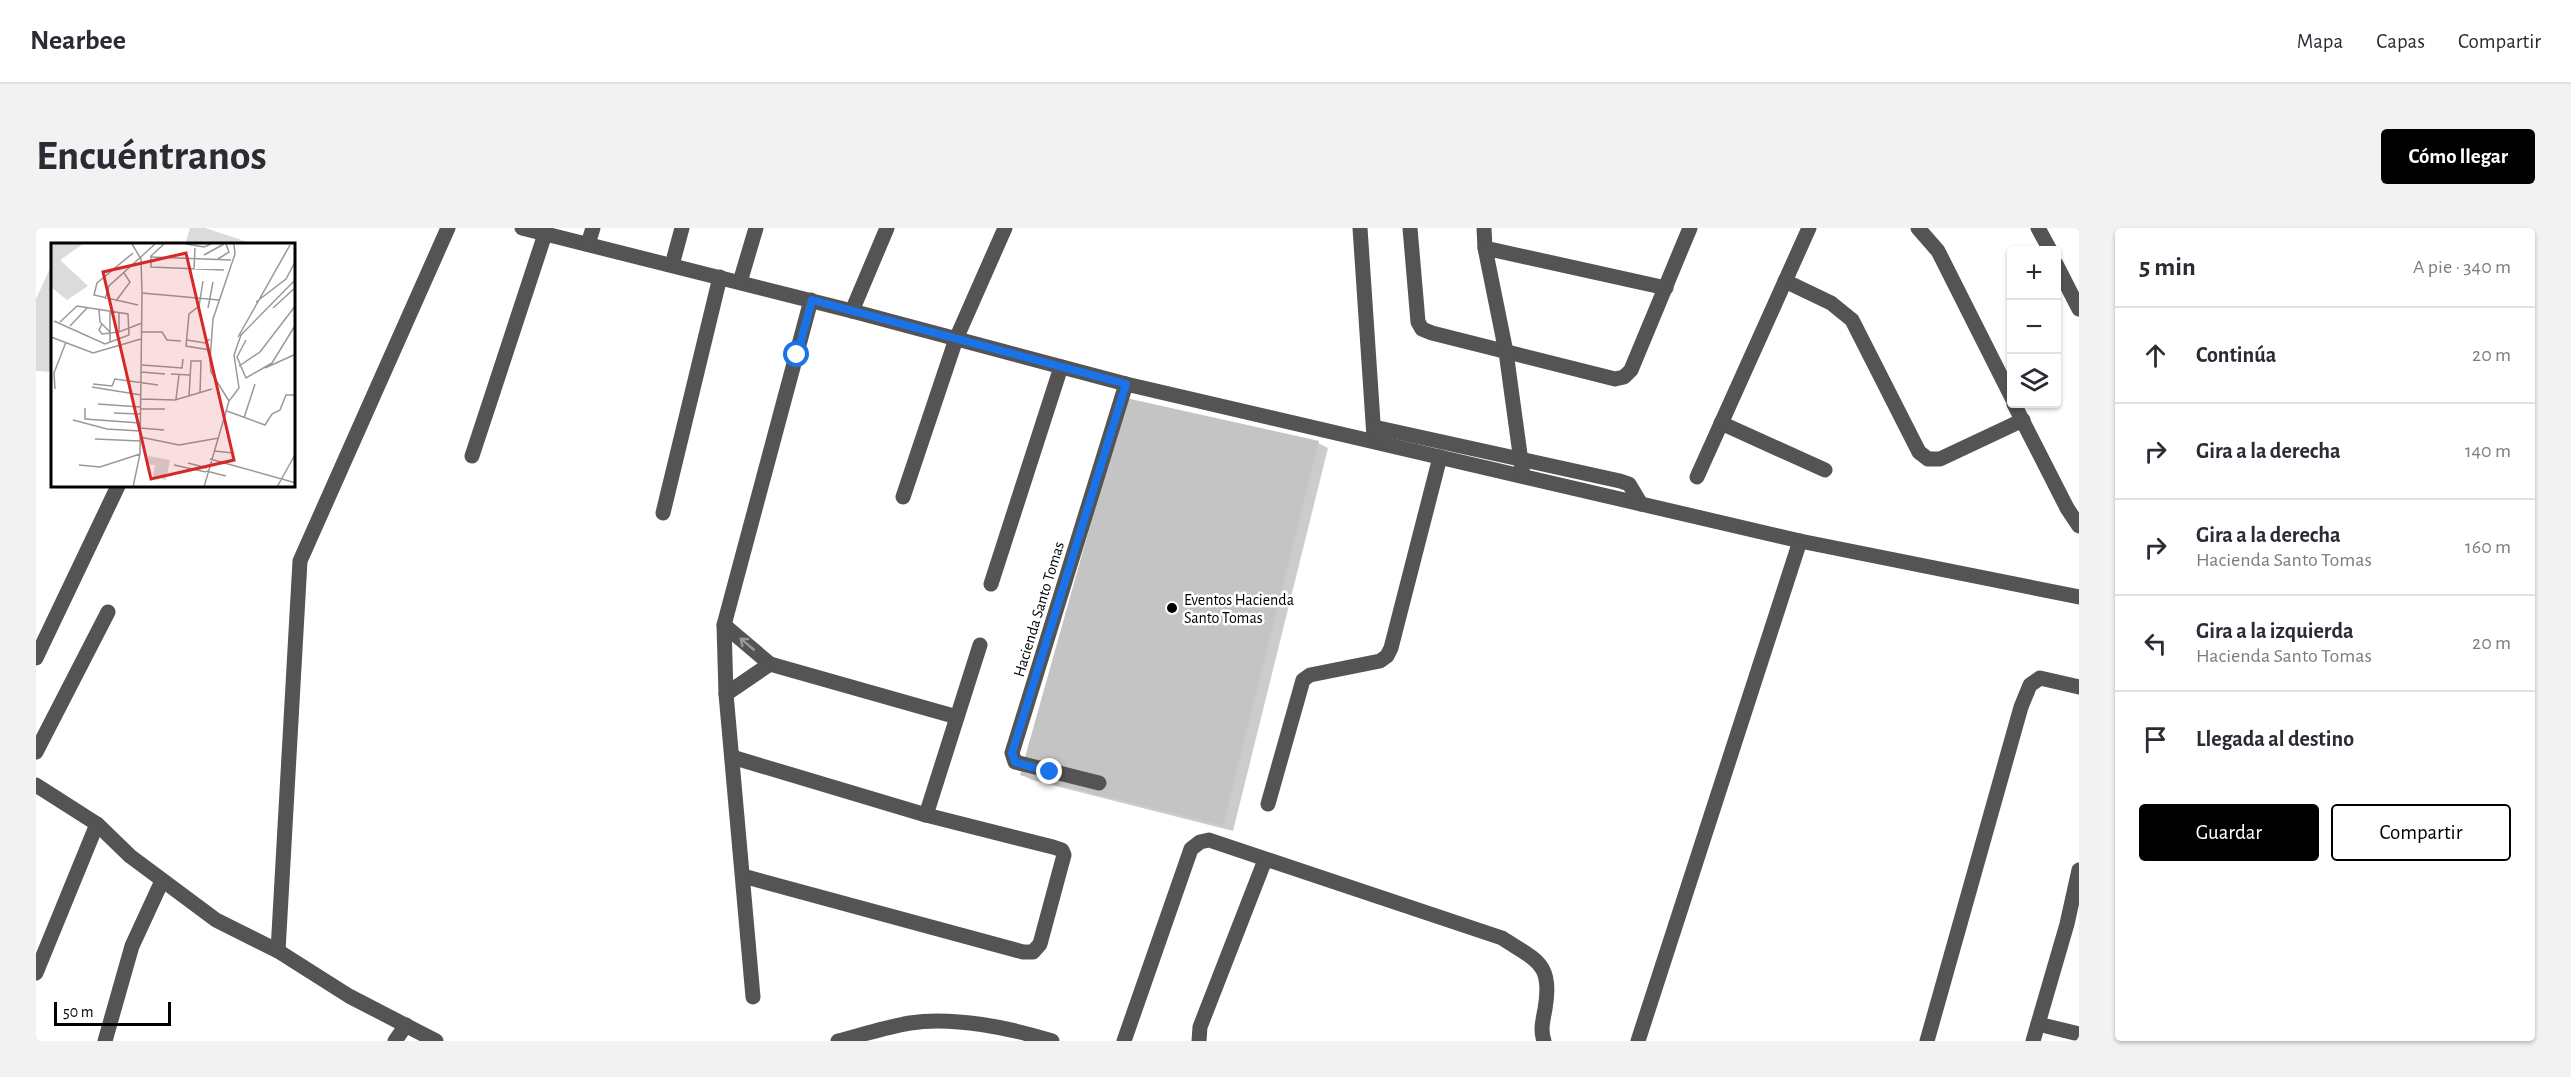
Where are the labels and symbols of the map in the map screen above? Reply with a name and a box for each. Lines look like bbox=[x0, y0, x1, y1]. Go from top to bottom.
inset map bbox=[51, 243, 296, 488]
route start bbox=[783, 341, 809, 367]
street label: Hacienda Santo Tomas bbox=[1011, 540, 1067, 679]
place label: Eventos Hacienda Santo Tomas bbox=[1184, 592, 1294, 626]
marker: Eventos Hacienda Santo Tomas bbox=[1165, 601, 1179, 615]
one-way arrow bbox=[740, 637, 755, 651]
route end bbox=[1036, 758, 1062, 784]
scale bar bbox=[54, 999, 171, 1026]

